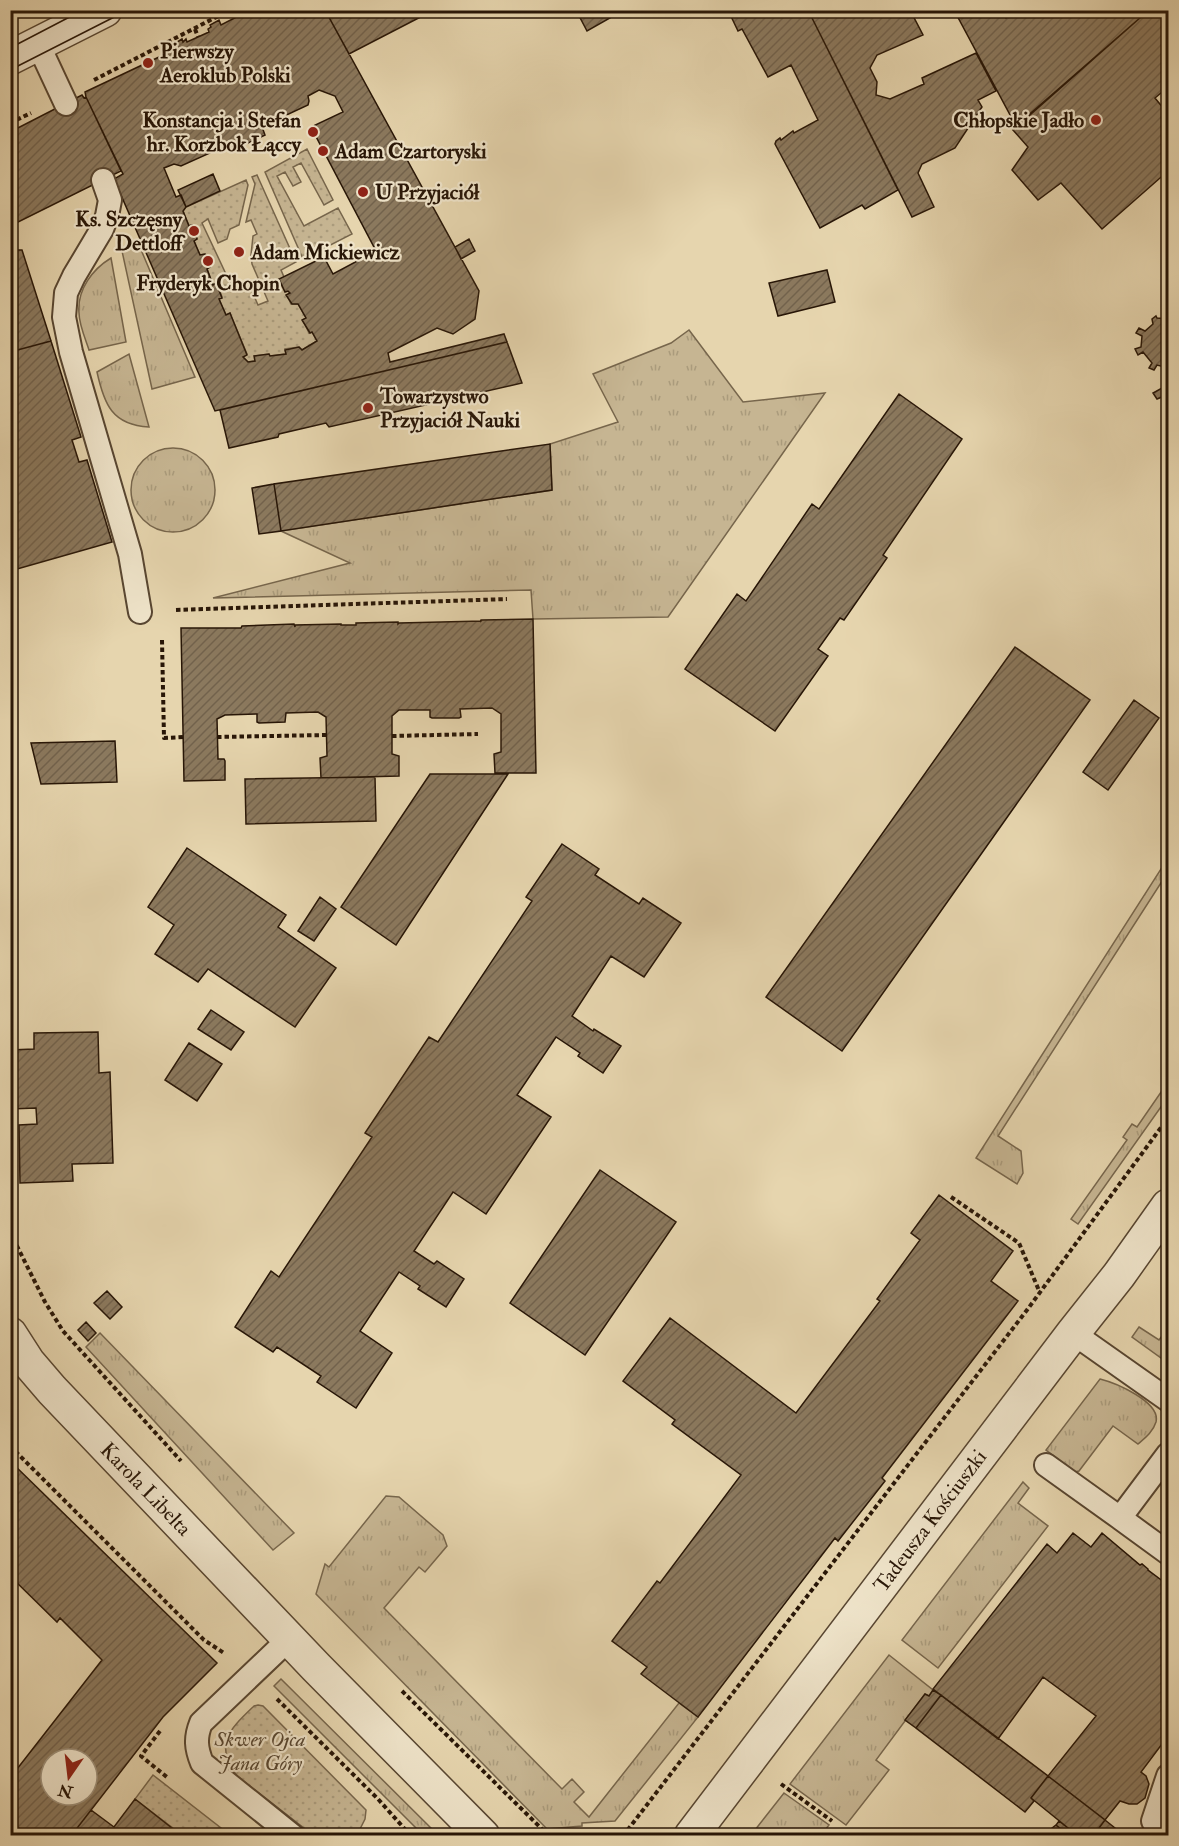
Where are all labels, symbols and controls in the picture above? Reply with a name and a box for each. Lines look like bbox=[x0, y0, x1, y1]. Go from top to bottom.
place label: Pierwszy Aeroklub Polski bbox=[159, 38, 291, 89]
marker: Pierwszy Aeroklub Polski bbox=[141, 56, 155, 70]
place label: Konstancja i Stefan hr. Korzbok Łąccy bbox=[142, 107, 302, 158]
place label: Chłopskie Jadło bbox=[953, 107, 1084, 134]
marker: Chłopskie Jadło bbox=[1089, 113, 1103, 127]
marker: Konstancja i Stefan hr. Korzbok Łąccy bbox=[306, 125, 320, 139]
place label: Adam Czartoryski bbox=[334, 138, 487, 165]
marker: Adam Czartoryski bbox=[316, 144, 330, 158]
place label: U Przyjaciół bbox=[375, 179, 480, 206]
marker: U Przyjaciół bbox=[356, 185, 370, 199]
place label: Ks. Szczęsny Dettloff bbox=[75, 206, 186, 257]
marker: Ks. Szczęsny Dettloff bbox=[187, 224, 201, 238]
place label: Adam Mickiewicz bbox=[250, 239, 401, 266]
marker: Adam Mickiewicz bbox=[232, 245, 246, 259]
marker: Fryderyk Chopin bbox=[201, 254, 215, 268]
place label: Fryderyk Chopin bbox=[136, 270, 280, 297]
place label: Towarzystwo Przyjaciół Nauki bbox=[379, 383, 520, 434]
marker: Towarzystwo Przyjaciół Nauki bbox=[361, 401, 375, 415]
street label: Karola Libelta bbox=[94, 1437, 197, 1542]
street label: Tadeusza Kościuszki bbox=[868, 1444, 993, 1598]
park label: Skwer Ojca Jana Góry bbox=[213, 1726, 306, 1777]
north arrow bbox=[39, 1747, 99, 1807]
text: N bbox=[56, 1779, 76, 1802]

